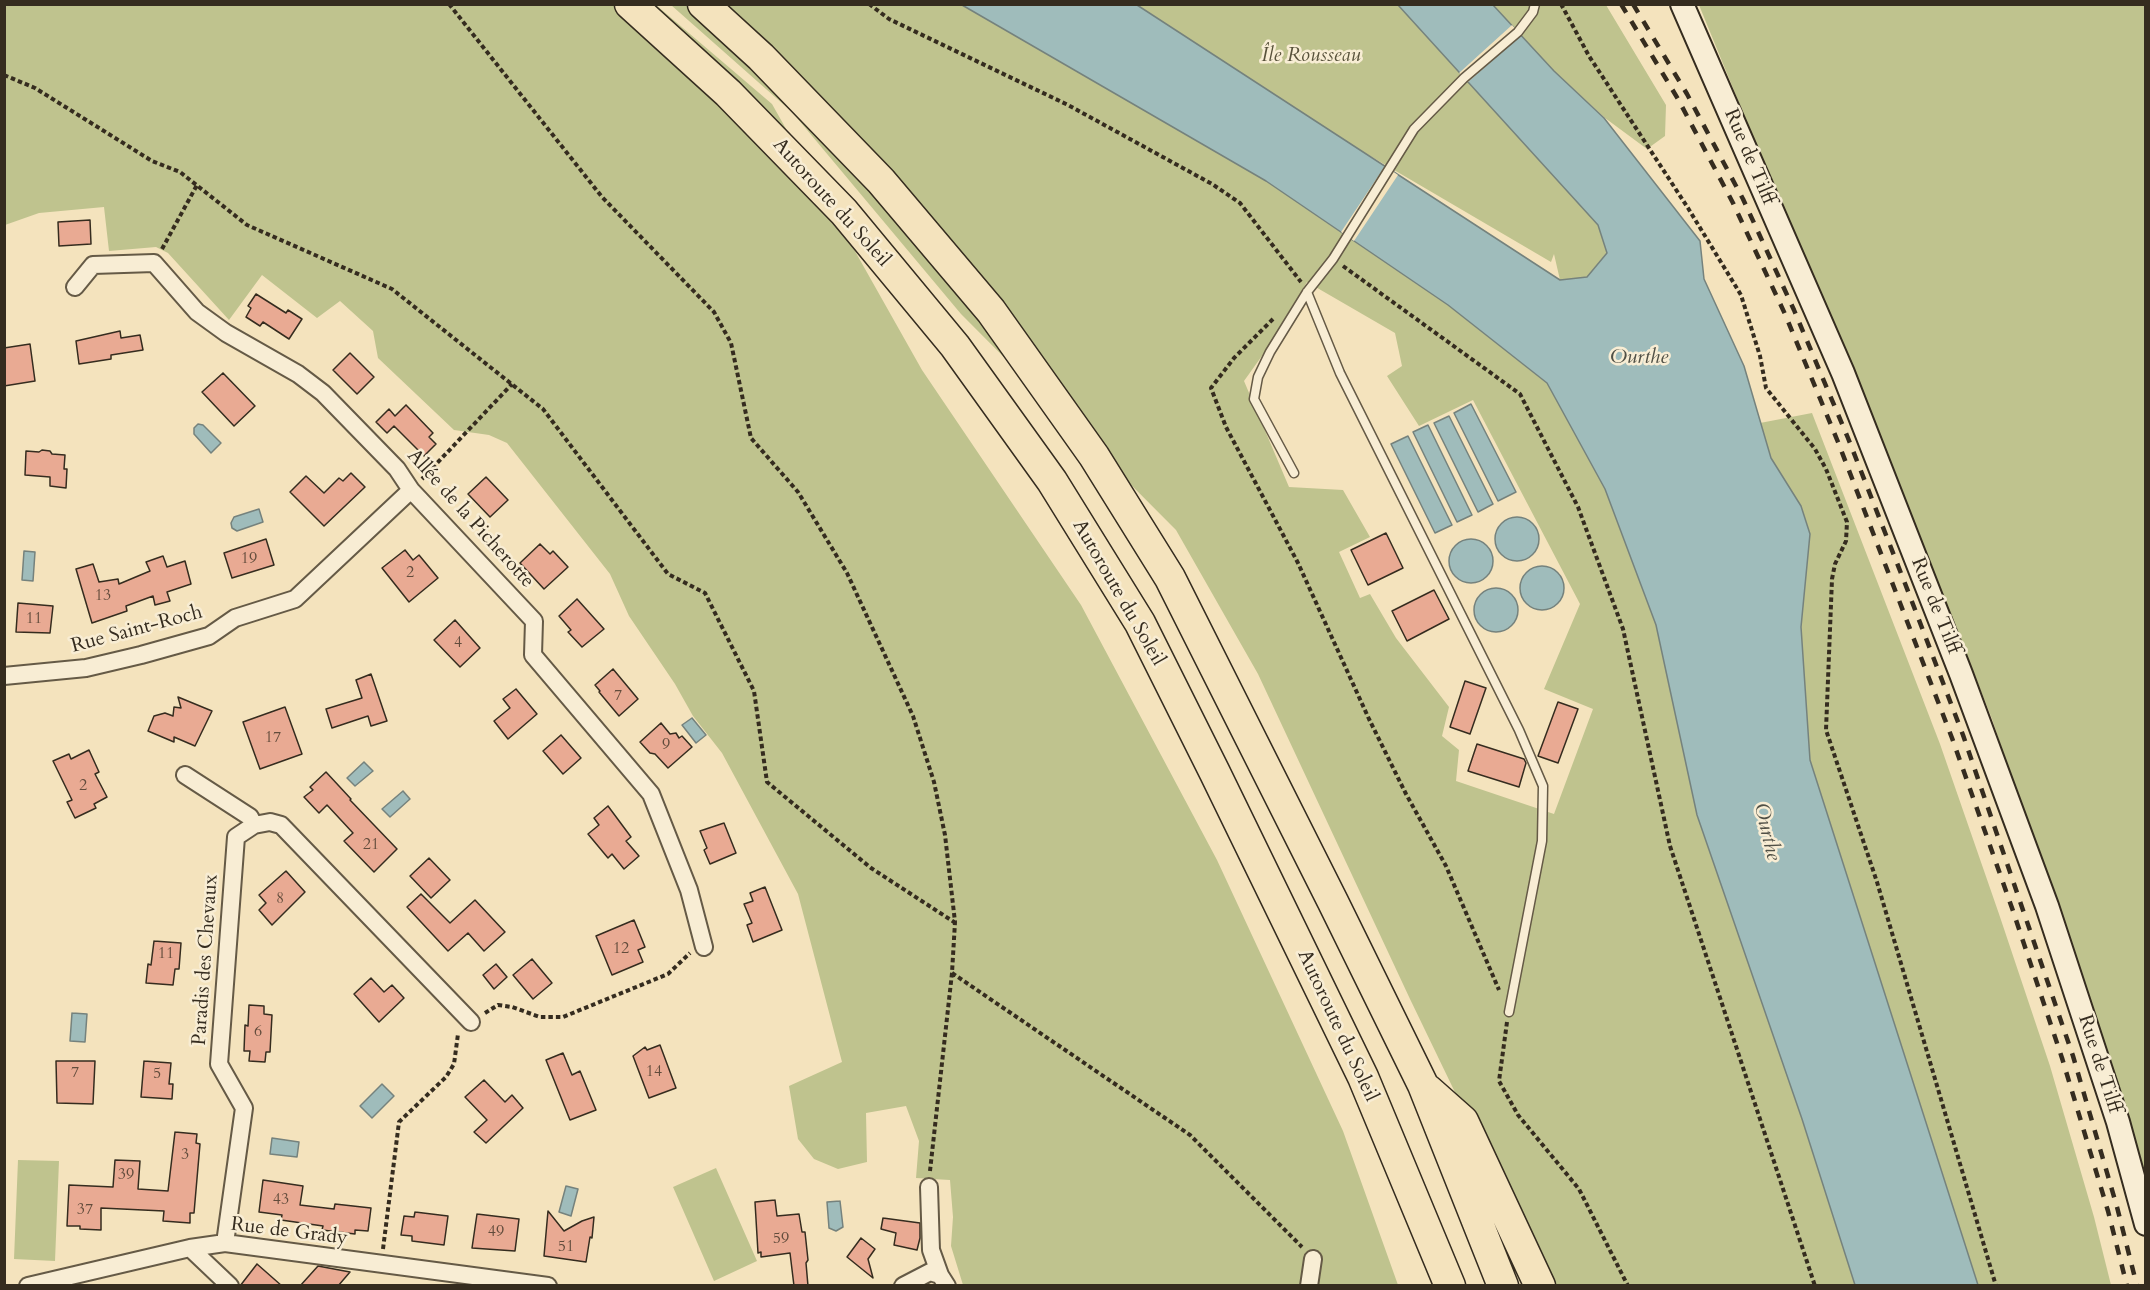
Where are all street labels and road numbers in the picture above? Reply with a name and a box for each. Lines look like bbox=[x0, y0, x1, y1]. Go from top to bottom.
street label: Rue de Tilff bbox=[1718, 105, 1780, 209]
street label: Autoroute du Soleil bbox=[767, 134, 895, 272]
street label: Allée de la Picherotte bbox=[401, 445, 539, 593]
street label: Autoroute du Soleil bbox=[1066, 516, 1170, 670]
street label: Rue de Tilff bbox=[1905, 554, 1965, 658]
street label: Rue Saint-Roch bbox=[69, 601, 205, 659]
street label: Paradis des Chevaux bbox=[188, 874, 224, 1046]
street label: Autoroute du Soleil bbox=[1291, 946, 1383, 1106]
street label: Rue de Tilff bbox=[2072, 1012, 2126, 1116]
street label: Rue de Grady bbox=[229, 1213, 349, 1251]

